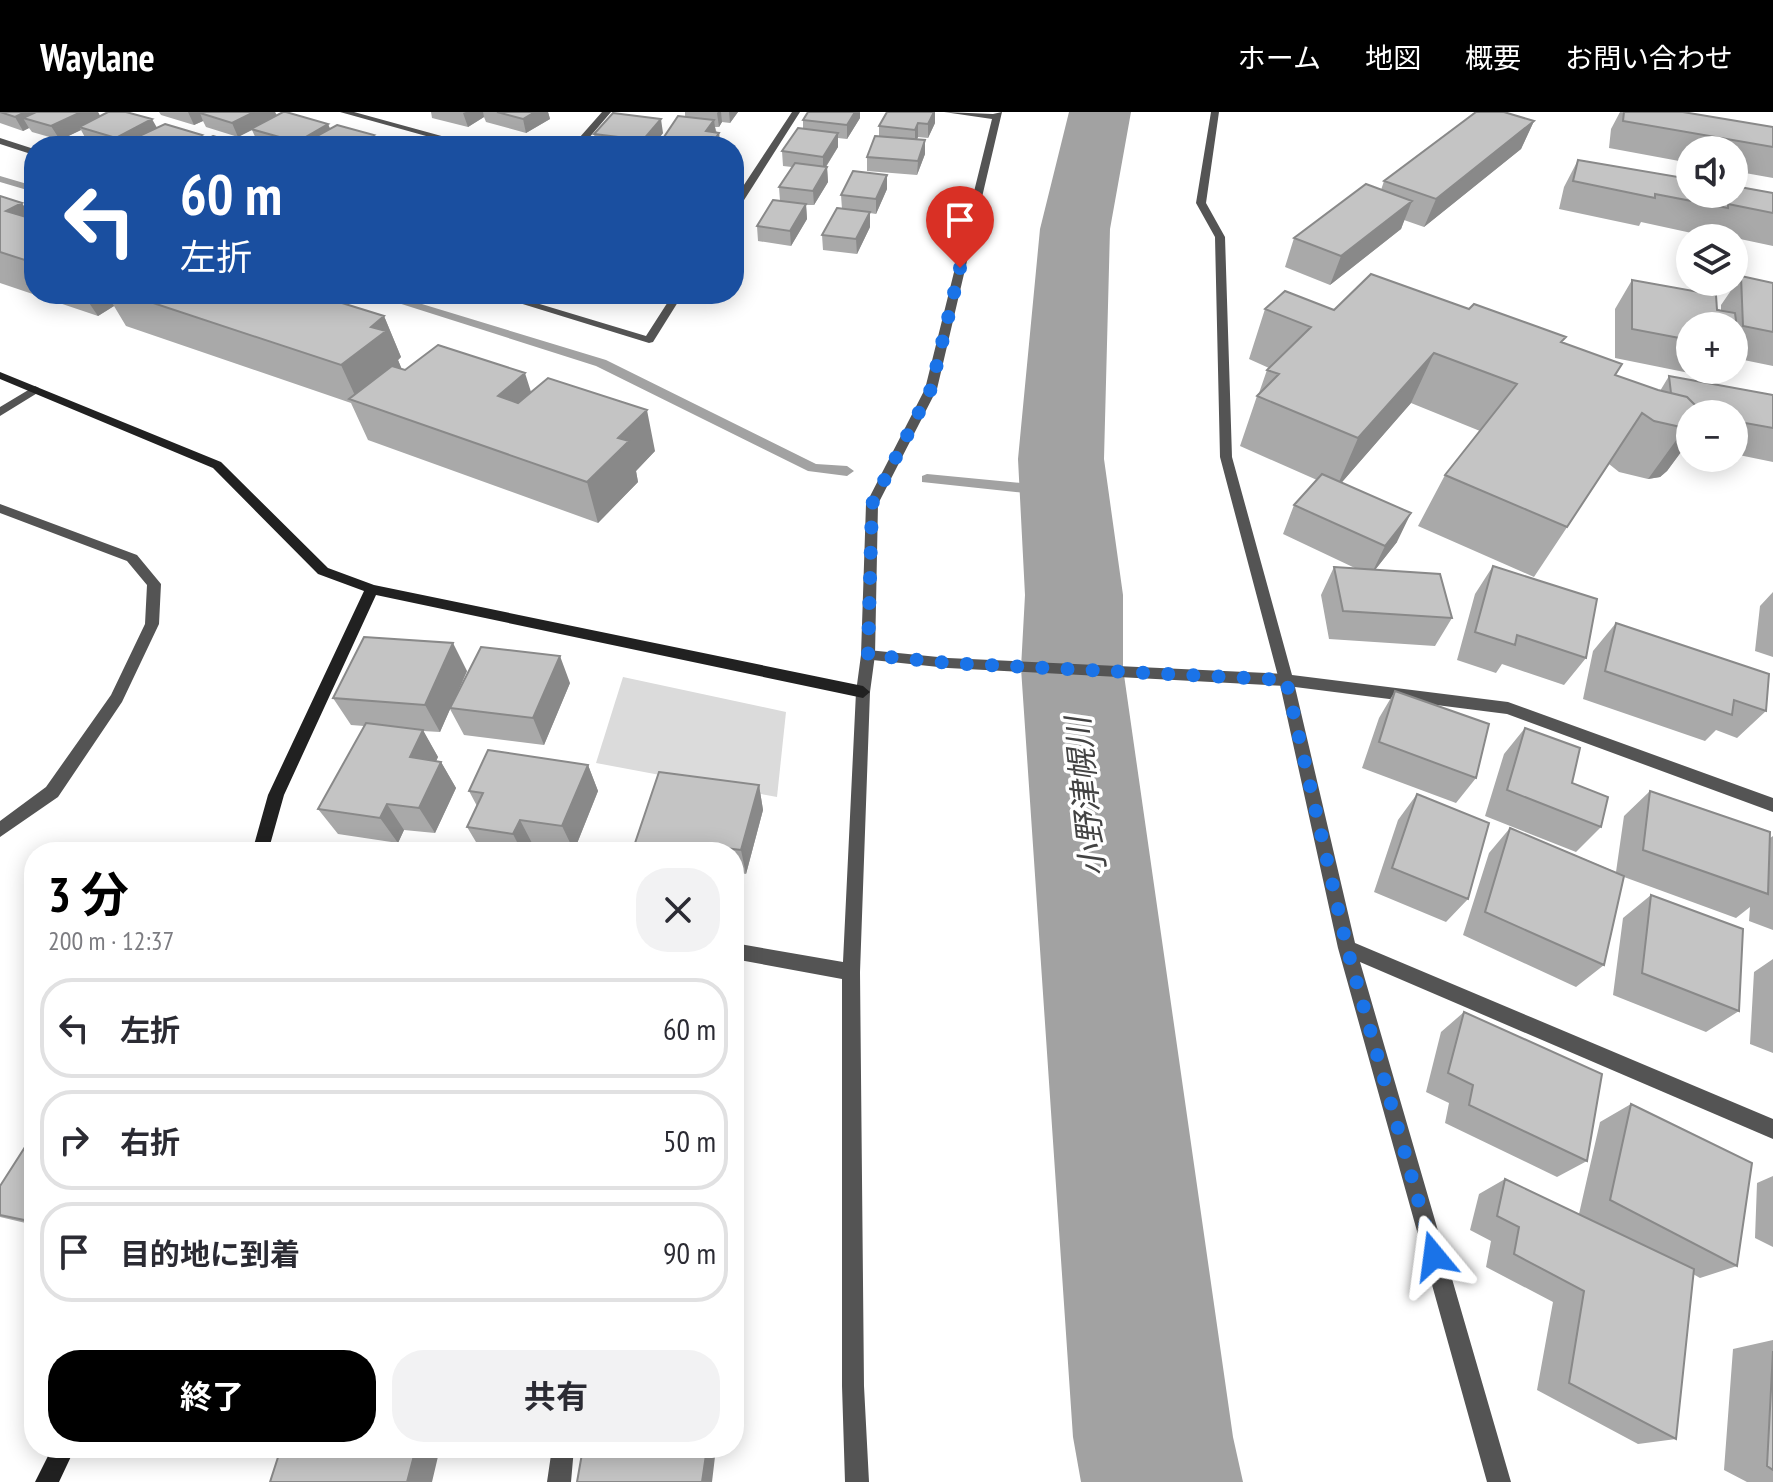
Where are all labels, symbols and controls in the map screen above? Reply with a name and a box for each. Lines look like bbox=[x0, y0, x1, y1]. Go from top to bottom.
text: Waylane bbox=[40, 32, 155, 81]
text: ホーム bbox=[1238, 39, 1321, 76]
text: 地図 bbox=[1365, 39, 1421, 76]
text: 概要 bbox=[1465, 39, 1521, 76]
text: お問い合わせ bbox=[1565, 39, 1733, 76]
map controls bbox=[1676, 136, 1748, 472]
button: sound bbox=[1676, 136, 1748, 208]
text: 60 m bbox=[180, 158, 282, 230]
icon: left bbox=[48, 168, 152, 272]
pin bbox=[926, 186, 994, 268]
icon: arrive bbox=[938, 198, 982, 242]
button: layers bbox=[1676, 224, 1748, 296]
text: 左折 bbox=[180, 233, 252, 280]
button: + bbox=[1676, 312, 1748, 384]
button: − bbox=[1676, 400, 1748, 472]
water label: 小野津幌川 bbox=[1055, 712, 1114, 879]
text: 3 分 bbox=[48, 863, 129, 925]
button: close bbox=[636, 868, 720, 952]
text: 200 m · 12:37 bbox=[48, 924, 174, 957]
icon: left bbox=[52, 1006, 96, 1050]
text: 60 m bbox=[663, 1009, 716, 1048]
text: 左折 bbox=[120, 1010, 180, 1049]
icon: right bbox=[52, 1118, 96, 1162]
text: 50 m bbox=[663, 1121, 716, 1160]
text: 右折 bbox=[120, 1122, 180, 1161]
position arrow bbox=[1392, 1214, 1476, 1298]
icon: arrive bbox=[52, 1230, 96, 1274]
text: 90 m bbox=[663, 1233, 716, 1272]
text: 目的地に到着 bbox=[120, 1234, 300, 1273]
button: 終了 bbox=[48, 1350, 376, 1442]
button: 共有 bbox=[392, 1350, 720, 1442]

